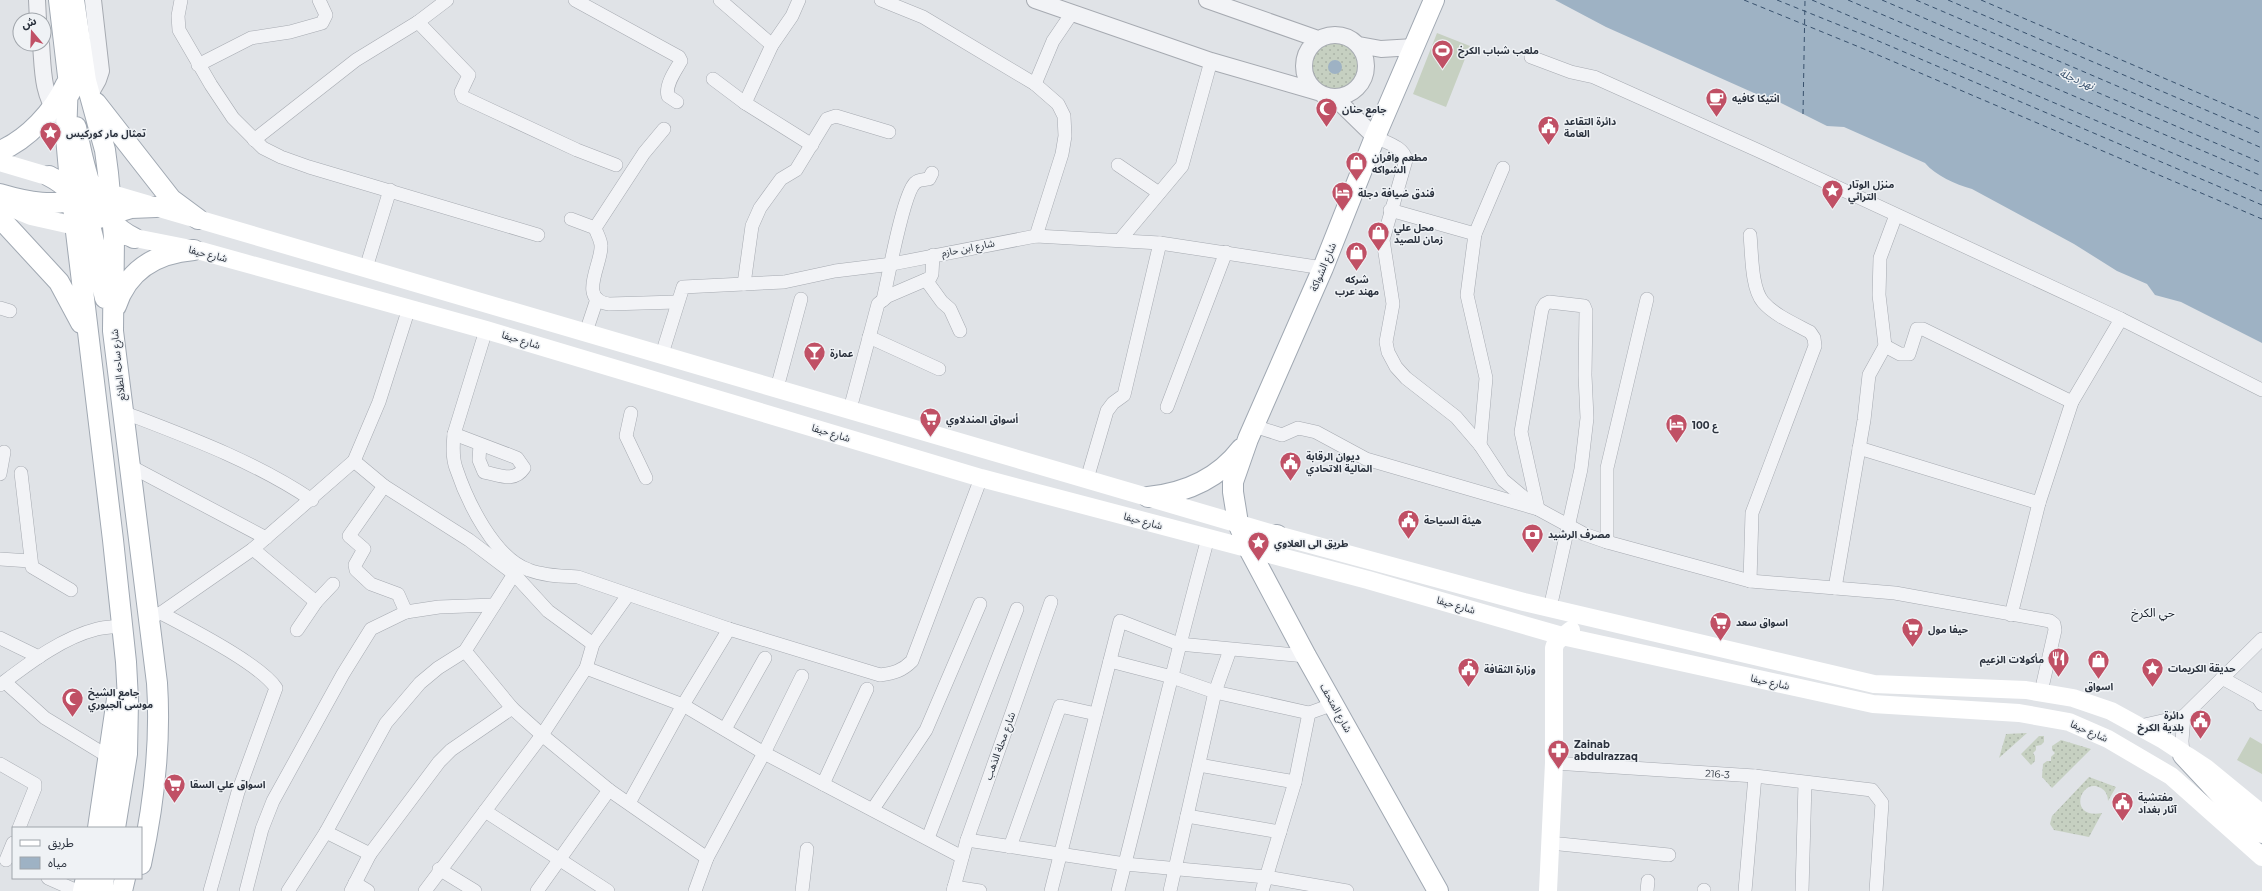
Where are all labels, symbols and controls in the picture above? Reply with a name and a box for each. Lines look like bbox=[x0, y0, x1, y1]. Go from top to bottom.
north arrow bbox=[12, 12, 52, 52]
text: ش bbox=[19, 13, 38, 32]
sports icon: ملعب شباب الكرخ bbox=[1429, 37, 1455, 70]
place label: ملعب شباب الكرخ bbox=[1458, 44, 1539, 59]
water label: نهر دجلة bbox=[2058, 65, 2098, 93]
cafe icon: انتيكا كافيه bbox=[1704, 85, 1730, 118]
place label: انتيكا كافيه bbox=[1732, 92, 1780, 105]
mosque icon: جامع حنان bbox=[1313, 96, 1339, 129]
place label: جامع حنان bbox=[1342, 103, 1387, 118]
public building icon: دائرة التقاعد العامة bbox=[1535, 114, 1561, 147]
place label: دائرة التقاعد العامة bbox=[1564, 115, 1616, 140]
place icon: تمثال مار كوركيس bbox=[38, 120, 64, 153]
place label: تمثال مار كوركيس bbox=[66, 127, 146, 140]
shop icon: مطعم وافران الشواكه bbox=[1343, 150, 1369, 183]
place label: مطعم وافران الشواكه bbox=[1372, 151, 1428, 176]
place icon: منزل الوتار التراثي bbox=[1820, 177, 1846, 210]
place label: منزل الوتار التراثي bbox=[1847, 178, 1894, 205]
hotel icon: فندق ضيافة دجلة bbox=[1329, 180, 1355, 213]
place label: فندق ضيافة دجلة bbox=[1358, 187, 1435, 200]
shop icon: محل علي زمان للصيد bbox=[1366, 220, 1392, 253]
place label: محل علي زمان للصيد bbox=[1394, 221, 1443, 246]
street label: شارع ابن حازم bbox=[940, 236, 996, 261]
shop icon: شركه مهند عرب bbox=[1344, 240, 1370, 273]
street label: شارع الشواكة bbox=[1307, 241, 1340, 294]
street label: شارع حيفا bbox=[187, 243, 229, 266]
place label: شركه مهند عرب bbox=[1335, 273, 1379, 298]
street label: شارع ساحه الطلائع bbox=[108, 328, 129, 402]
street label: شارع حيفا bbox=[500, 328, 542, 353]
bar icon: عمارة bbox=[801, 340, 827, 373]
place label: عمارة bbox=[830, 347, 854, 360]
supermarket icon: أسواق المندلاوي bbox=[918, 406, 944, 439]
hotel icon: 100 ع bbox=[1663, 412, 1689, 445]
place label: أسواق المندلاوي bbox=[946, 413, 1019, 428]
place label: 100 ع bbox=[1692, 419, 1719, 434]
street label: شارع حيفا bbox=[810, 421, 852, 446]
public building icon: ديوان الرقابة المالية الاتحادي bbox=[1278, 449, 1304, 482]
place label: ديوان الرقابة المالية الاتحادي bbox=[1306, 450, 1373, 477]
public building icon: هيئة السياحة bbox=[1395, 507, 1421, 540]
street label: شارع حيفا bbox=[1122, 510, 1164, 533]
place label: هيئة السياحة bbox=[1424, 514, 1482, 527]
bank icon: مصرف الرشيد bbox=[1520, 521, 1546, 554]
place label: مصرف الرشيد bbox=[1548, 528, 1611, 541]
place icon: طريق الى العلاوي bbox=[1246, 530, 1272, 563]
place label: طريق الى العلاوي bbox=[1274, 537, 1348, 552]
street label: شارع حيفا bbox=[1435, 593, 1477, 618]
district label: حي الكرخ bbox=[2131, 605, 2175, 622]
supermarket icon: اسواق سعد bbox=[1707, 609, 1733, 642]
place label: اسواق سعد bbox=[1736, 616, 1788, 629]
supermarket icon: حيفا مول bbox=[1899, 616, 1925, 649]
place label: حيفا مول bbox=[1928, 623, 1969, 636]
restaurant icon: مأكولات الزعيم bbox=[2046, 646, 2072, 679]
shop icon: اسواق bbox=[2086, 647, 2112, 680]
place label: مأكولات الزعيم bbox=[1980, 653, 2044, 667]
place icon: حديقة الكريمات bbox=[2139, 655, 2165, 688]
public building icon: وزارة الثقافة bbox=[1455, 656, 1481, 689]
place label: حديقة الكريمات bbox=[2168, 662, 2236, 675]
place label: وزارة الثقافة bbox=[1484, 663, 1536, 676]
street label: شارع حيفا bbox=[1749, 672, 1791, 693]
place label: اسواق bbox=[2085, 680, 2114, 693]
street label: شارع المتحف bbox=[1316, 681, 1355, 735]
mosque icon: جامع الشيخ موسى الجبوري bbox=[60, 685, 86, 718]
place label: جامع الشيخ موسى الجبوري bbox=[88, 686, 153, 713]
public building icon: دائرة بلدية الكرخ bbox=[2187, 708, 2213, 741]
place label: دائرة بلدية الكرخ bbox=[2138, 709, 2184, 736]
street label: شارع محلة الذهب bbox=[982, 710, 1019, 782]
street label: شارع حيفا bbox=[2068, 717, 2110, 746]
pharmacy icon: Zainab abdulrazzaq bbox=[1545, 737, 1571, 770]
place label: Zainab abdulrazzaq bbox=[1574, 738, 1638, 763]
street label: 216-3 bbox=[1705, 766, 1731, 781]
supermarket icon: اسواق علي السقا bbox=[162, 771, 188, 804]
place label: اسواق علي السقا bbox=[190, 778, 266, 793]
public building icon: مفتشية آثار بغداد bbox=[2109, 790, 2135, 823]
place label: مفتشية آثار بغداد bbox=[2138, 791, 2177, 816]
legend bbox=[12, 827, 142, 879]
text: طريق bbox=[48, 835, 74, 851]
text: مياه bbox=[48, 855, 67, 870]

